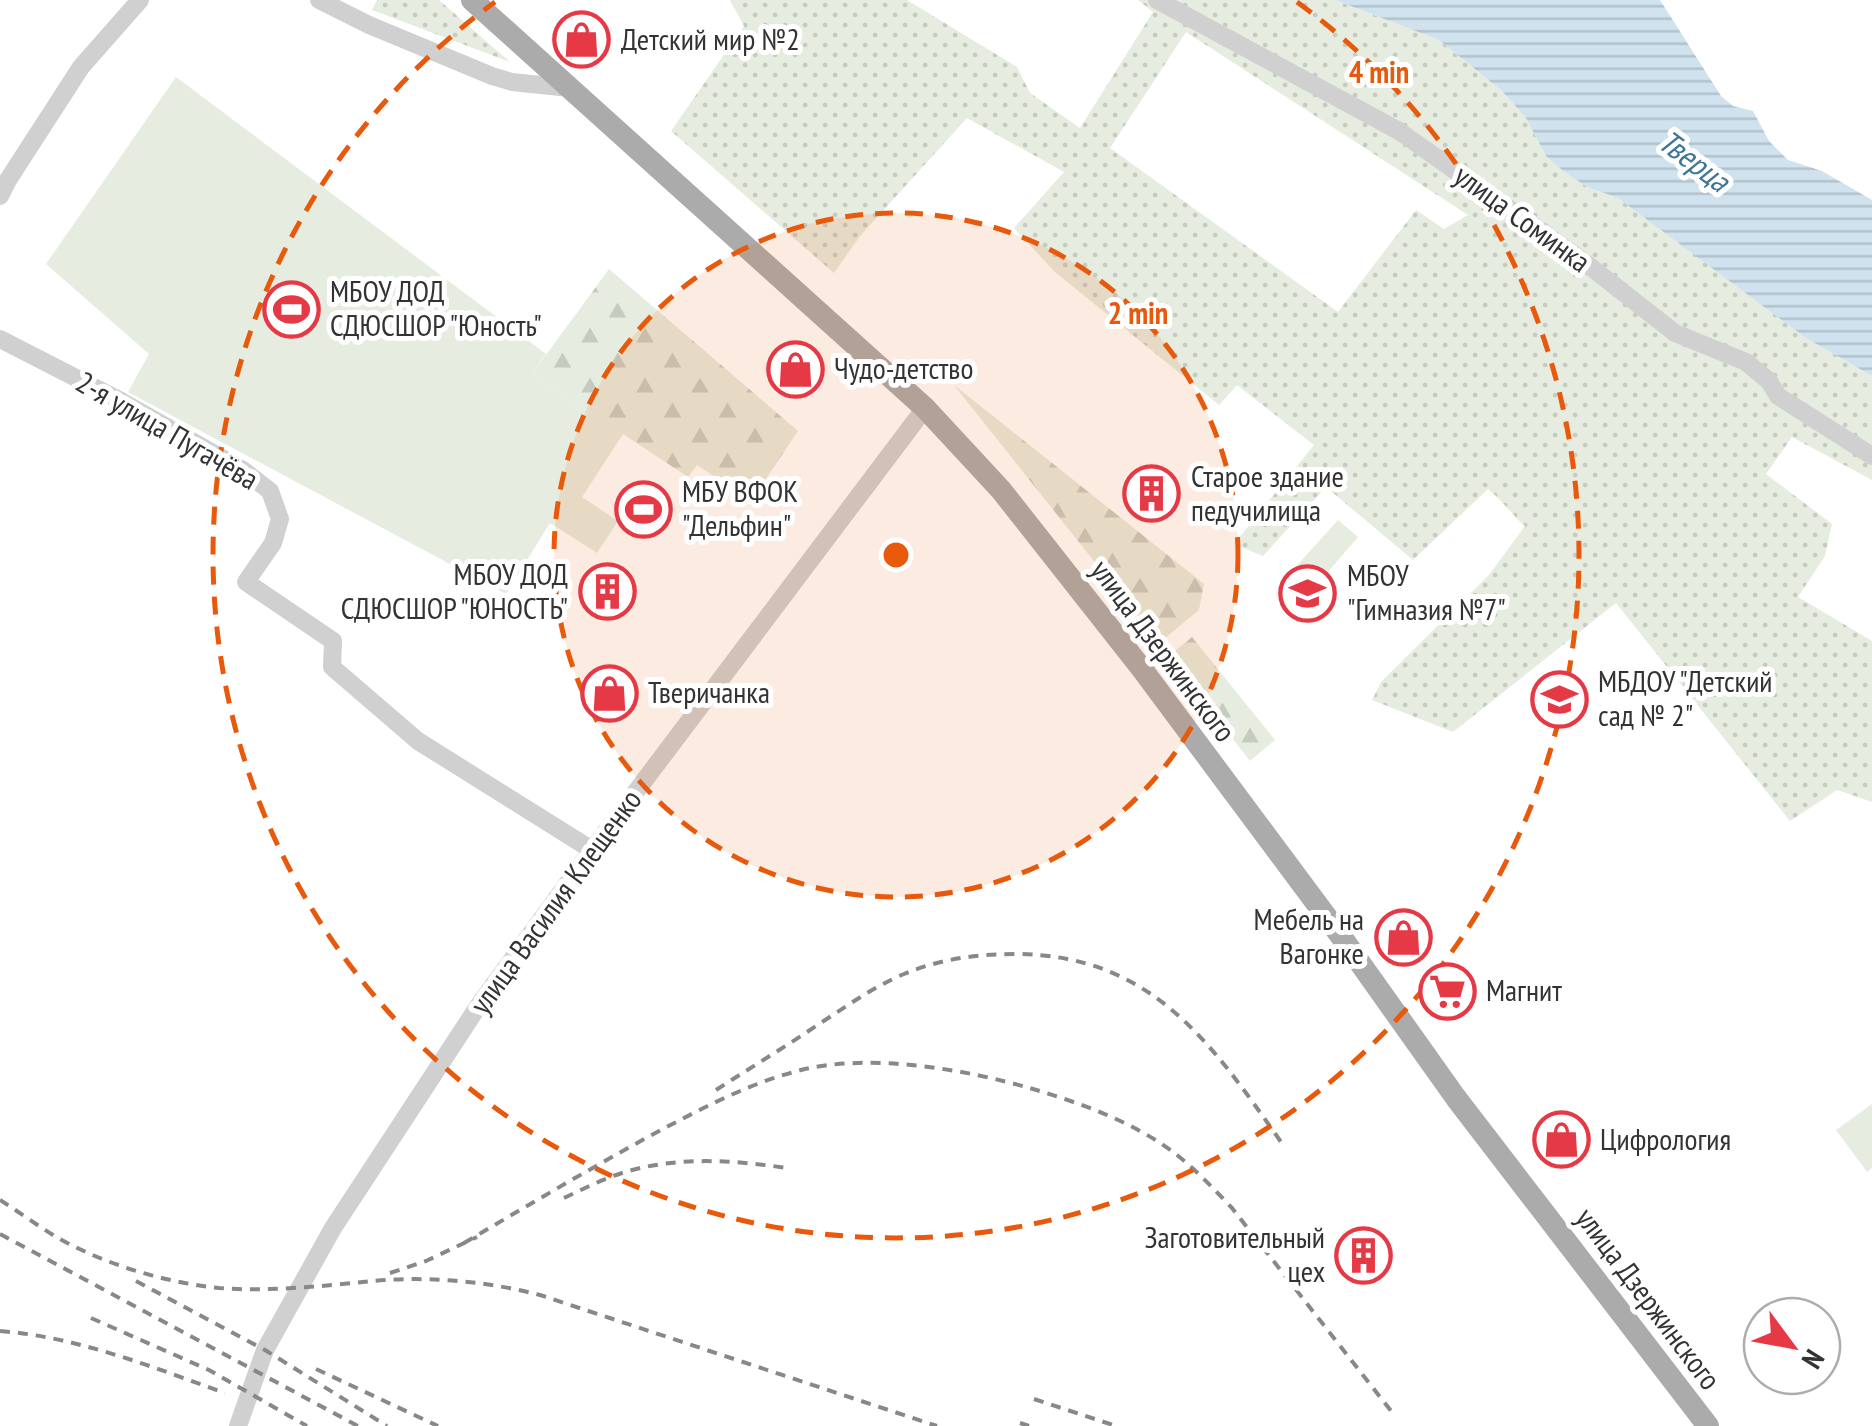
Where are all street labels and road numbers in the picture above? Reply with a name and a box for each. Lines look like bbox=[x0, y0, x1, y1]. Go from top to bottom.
street label: улица Соминка bbox=[1447, 155, 1599, 280]
street label: 2-я улица Пугачёва bbox=[70, 362, 266, 498]
street label: улица Дзержинского bbox=[1083, 551, 1245, 749]
street label: улица Василия Клещенко bbox=[460, 781, 649, 1021]
street label: улица Дзержинского bbox=[1568, 1199, 1730, 1397]

